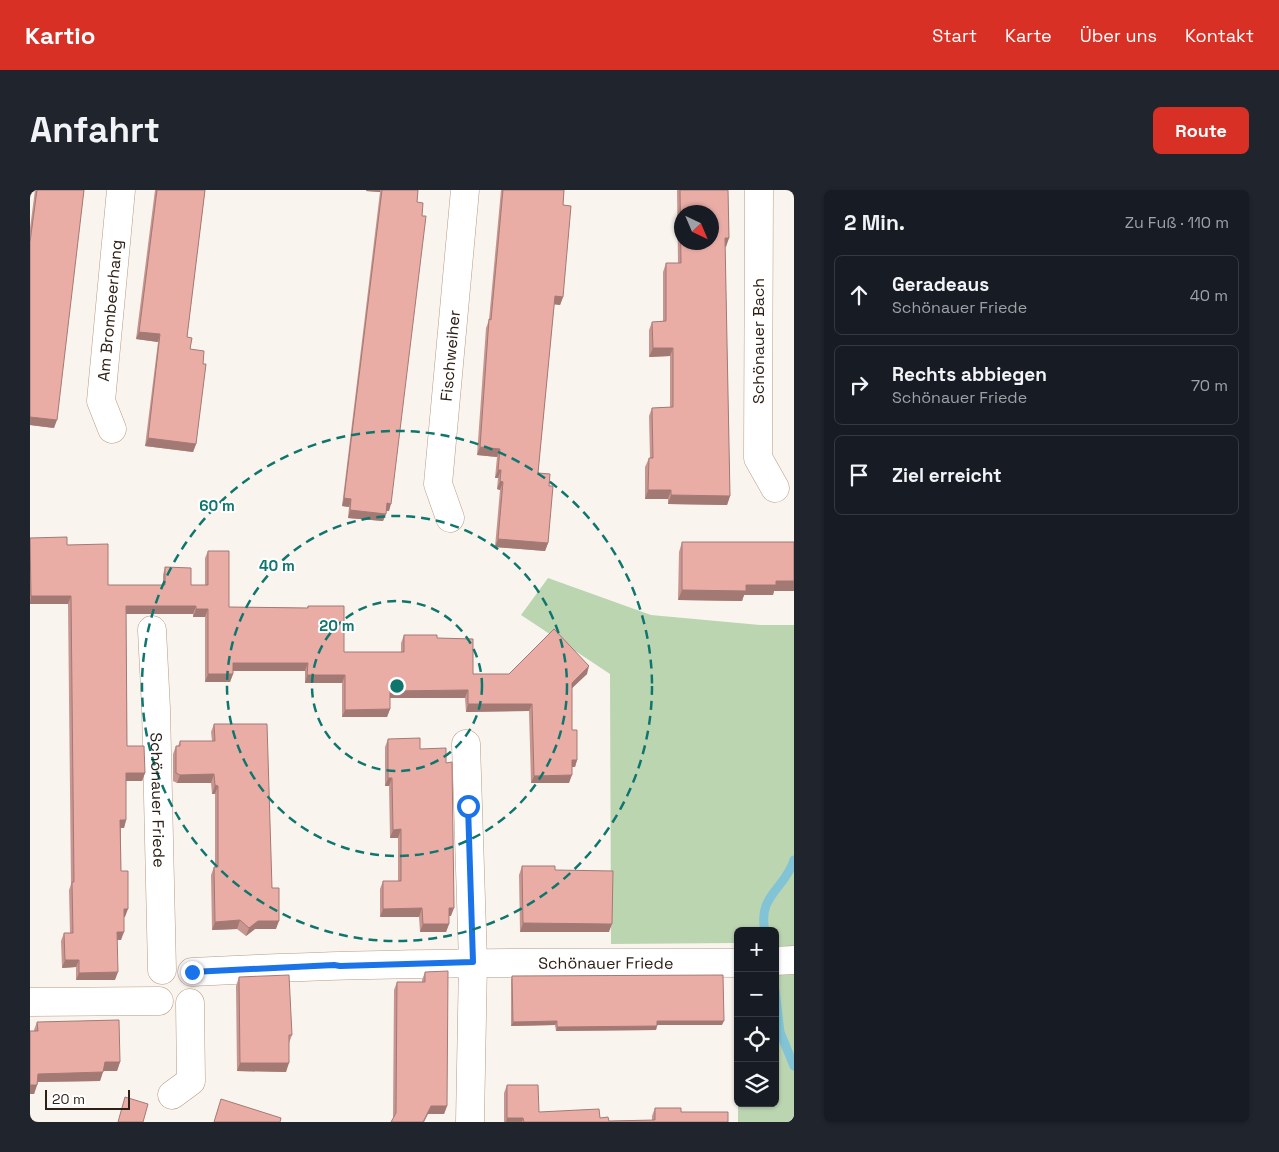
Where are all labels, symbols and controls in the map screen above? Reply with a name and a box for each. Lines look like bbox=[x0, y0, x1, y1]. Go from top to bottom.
text: Kartio bbox=[25, 20, 95, 51]
text: Start bbox=[932, 24, 977, 47]
text: Karte bbox=[1005, 24, 1052, 47]
text: Über uns bbox=[1080, 24, 1157, 47]
text: Kontakt bbox=[1185, 24, 1254, 47]
button: Route bbox=[1153, 107, 1249, 154]
text: Anfahrt bbox=[30, 108, 160, 152]
north arrow bbox=[674, 205, 719, 250]
text: 2 Min. bbox=[844, 209, 905, 236]
text: Zu Fuß · 110 m bbox=[1125, 212, 1229, 233]
street label: Am Brombeerhang bbox=[92, 239, 127, 382]
text: Geradeaus bbox=[892, 272, 989, 297]
street label: Schönauer Bach bbox=[748, 278, 769, 404]
icon: ahead bbox=[845, 281, 873, 309]
text: 40 m bbox=[1190, 285, 1228, 306]
text: Schönauer Friede bbox=[892, 297, 1027, 318]
street label: Fischweiher bbox=[435, 309, 464, 402]
text: Rechts abbiegen bbox=[892, 362, 1047, 387]
icon: right bbox=[845, 371, 873, 399]
text: 70 m bbox=[1191, 375, 1228, 396]
text: Schönauer Friede bbox=[892, 387, 1027, 408]
icon: arrive bbox=[845, 461, 873, 489]
text: Ziel erreicht bbox=[892, 463, 1002, 488]
text: 60 m bbox=[199, 496, 235, 515]
text: 40 m bbox=[259, 556, 295, 575]
text: 20 m bbox=[319, 616, 355, 635]
centre of rings bbox=[388, 677, 406, 695]
street label: Schönauer Friede bbox=[146, 732, 170, 868]
route start bbox=[457, 795, 480, 818]
map controls bbox=[734, 927, 779, 1107]
button: + bbox=[734, 927, 779, 972]
street label: Schönauer Friede bbox=[538, 952, 673, 973]
route end bbox=[181, 961, 204, 984]
button: − bbox=[734, 972, 779, 1017]
button: locate bbox=[734, 1017, 779, 1062]
button: layers bbox=[734, 1062, 779, 1107]
scale bar bbox=[45, 1087, 130, 1110]
text: 20 m bbox=[52, 1090, 85, 1108]

